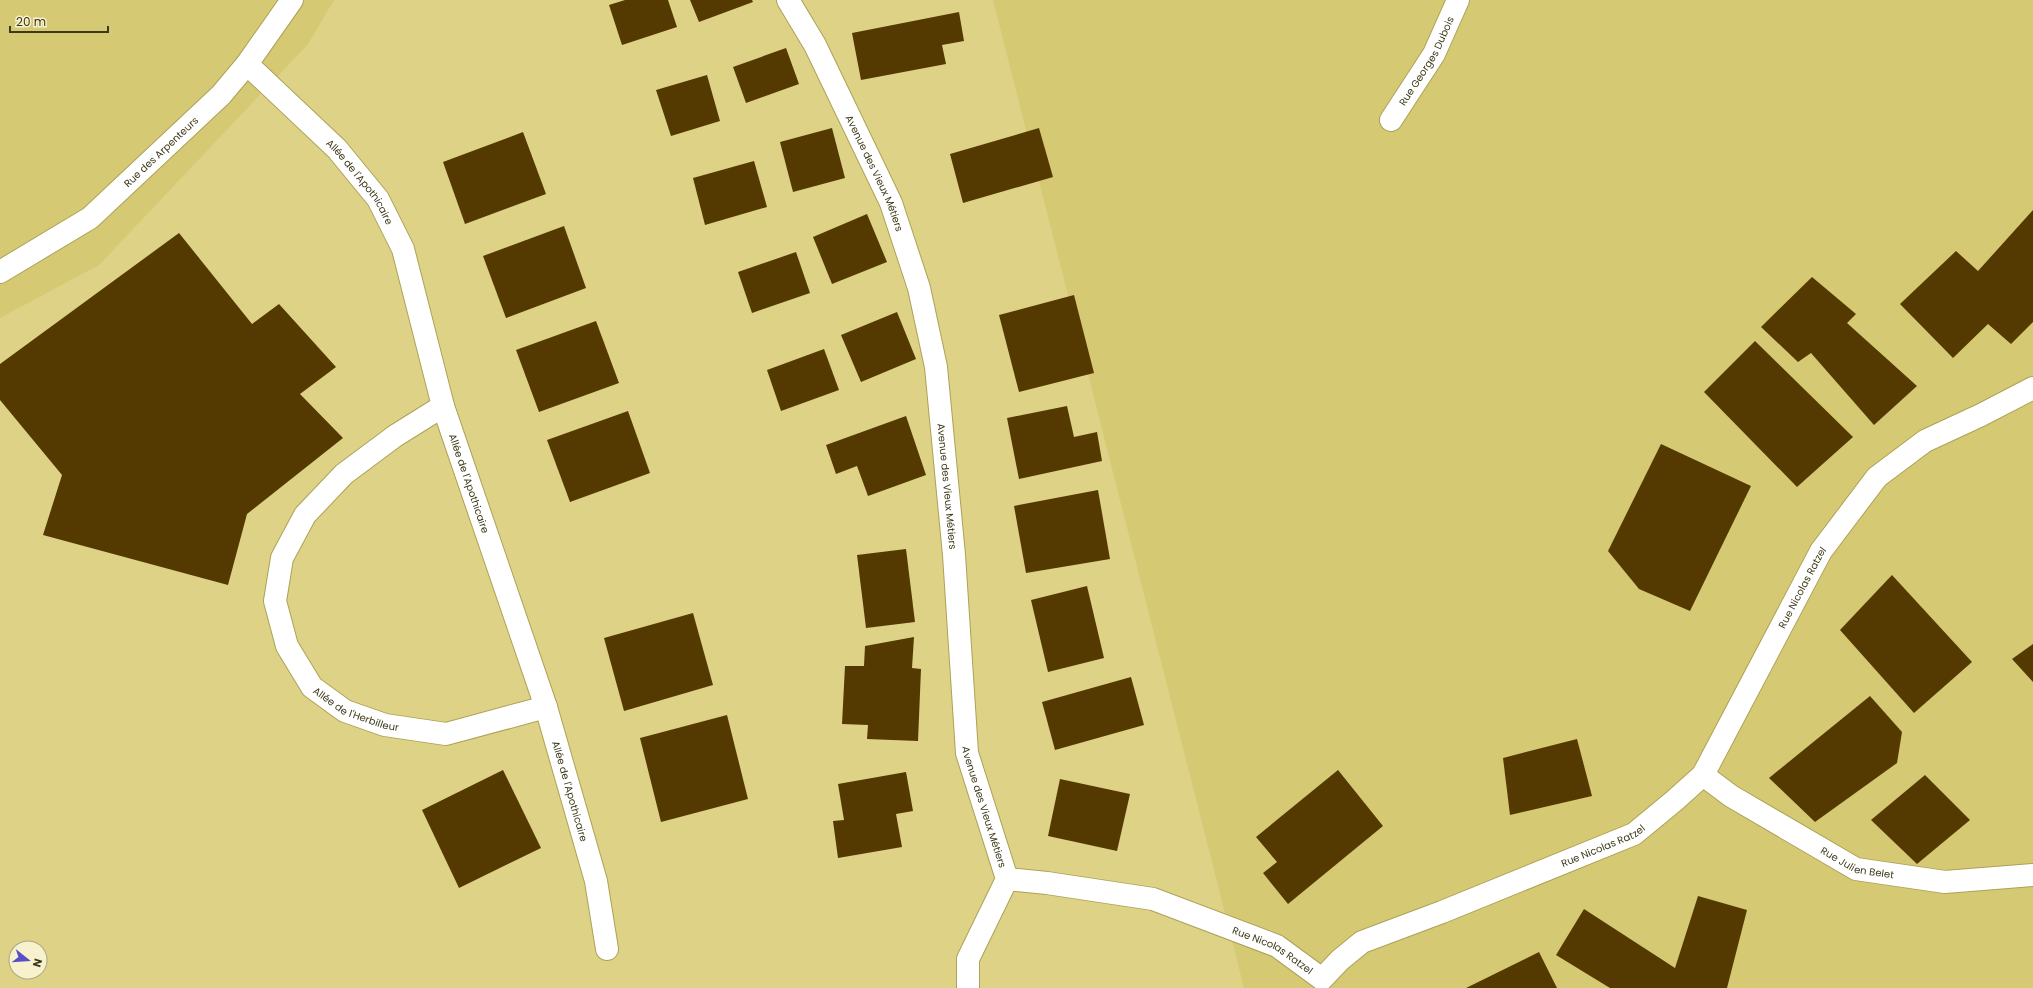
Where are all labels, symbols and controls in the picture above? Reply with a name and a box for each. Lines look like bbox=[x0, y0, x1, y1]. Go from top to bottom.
scale bar bbox=[10, 8, 108, 34]
text: 20 m bbox=[16, 13, 46, 30]
street label: Rue Georges Dubois bbox=[1395, 14, 1457, 108]
street label: Avenue des Vieux Métiers bbox=[842, 112, 907, 233]
street label: Rue des Arpenteurs bbox=[120, 113, 201, 190]
street label: Allée de l'Apothicaire bbox=[323, 135, 397, 227]
street label: Avenue des Vieux Métiers bbox=[934, 423, 961, 550]
street label: Allée de l'Apothicaire bbox=[445, 432, 493, 535]
street label: Rue Nicolas Ratzel bbox=[1774, 543, 1829, 631]
street label: Allée de l'Herbilleur bbox=[310, 683, 400, 735]
street label: Allée de l'Apothicaire bbox=[549, 739, 592, 843]
street label: Avenue des Vieux Métiers bbox=[959, 746, 1010, 870]
street label: Rue Nicolas Ratzel bbox=[1559, 821, 1648, 870]
street label: Rue Julien Belet bbox=[1818, 842, 1895, 882]
street label: Rue Nicolas Ratzel bbox=[1230, 922, 1316, 978]
north arrow bbox=[8, 940, 48, 980]
text: N bbox=[29, 957, 46, 969]

